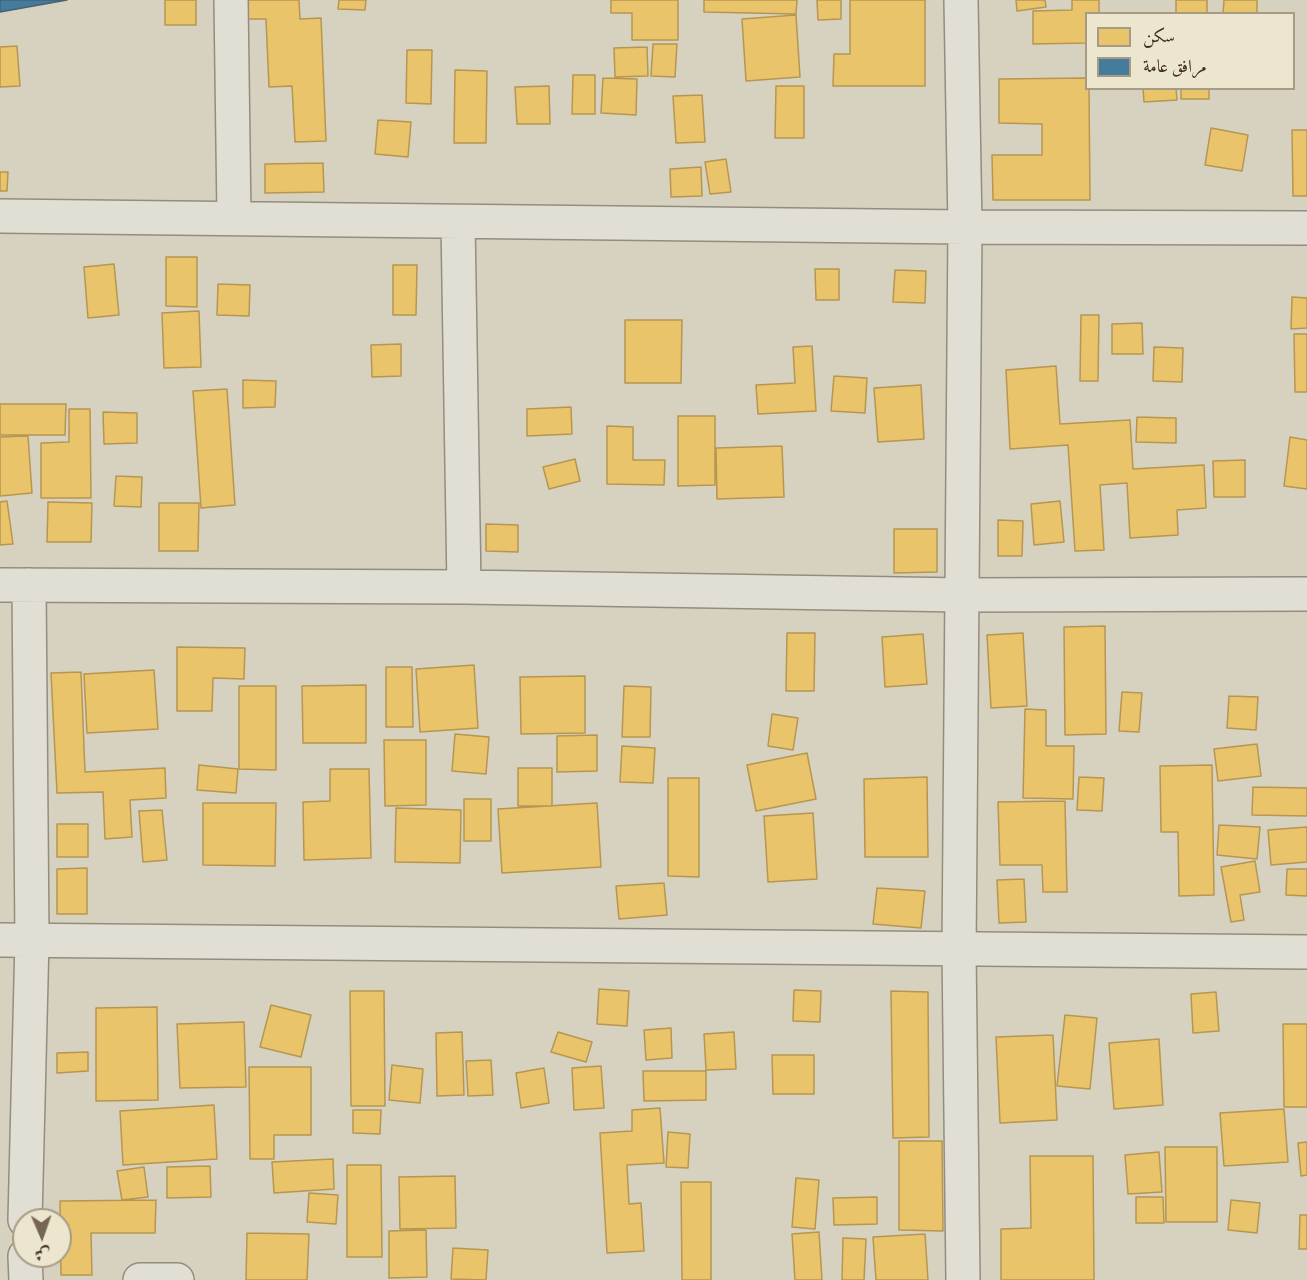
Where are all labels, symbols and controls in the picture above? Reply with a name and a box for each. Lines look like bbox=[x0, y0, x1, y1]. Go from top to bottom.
legend bbox=[1085, 12, 1295, 90]
text: سكن bbox=[1143, 26, 1175, 48]
text: مرافق عامة bbox=[1143, 56, 1207, 78]
north arrow bbox=[12, 1208, 72, 1268]
text: ش bbox=[34, 1244, 51, 1264]

